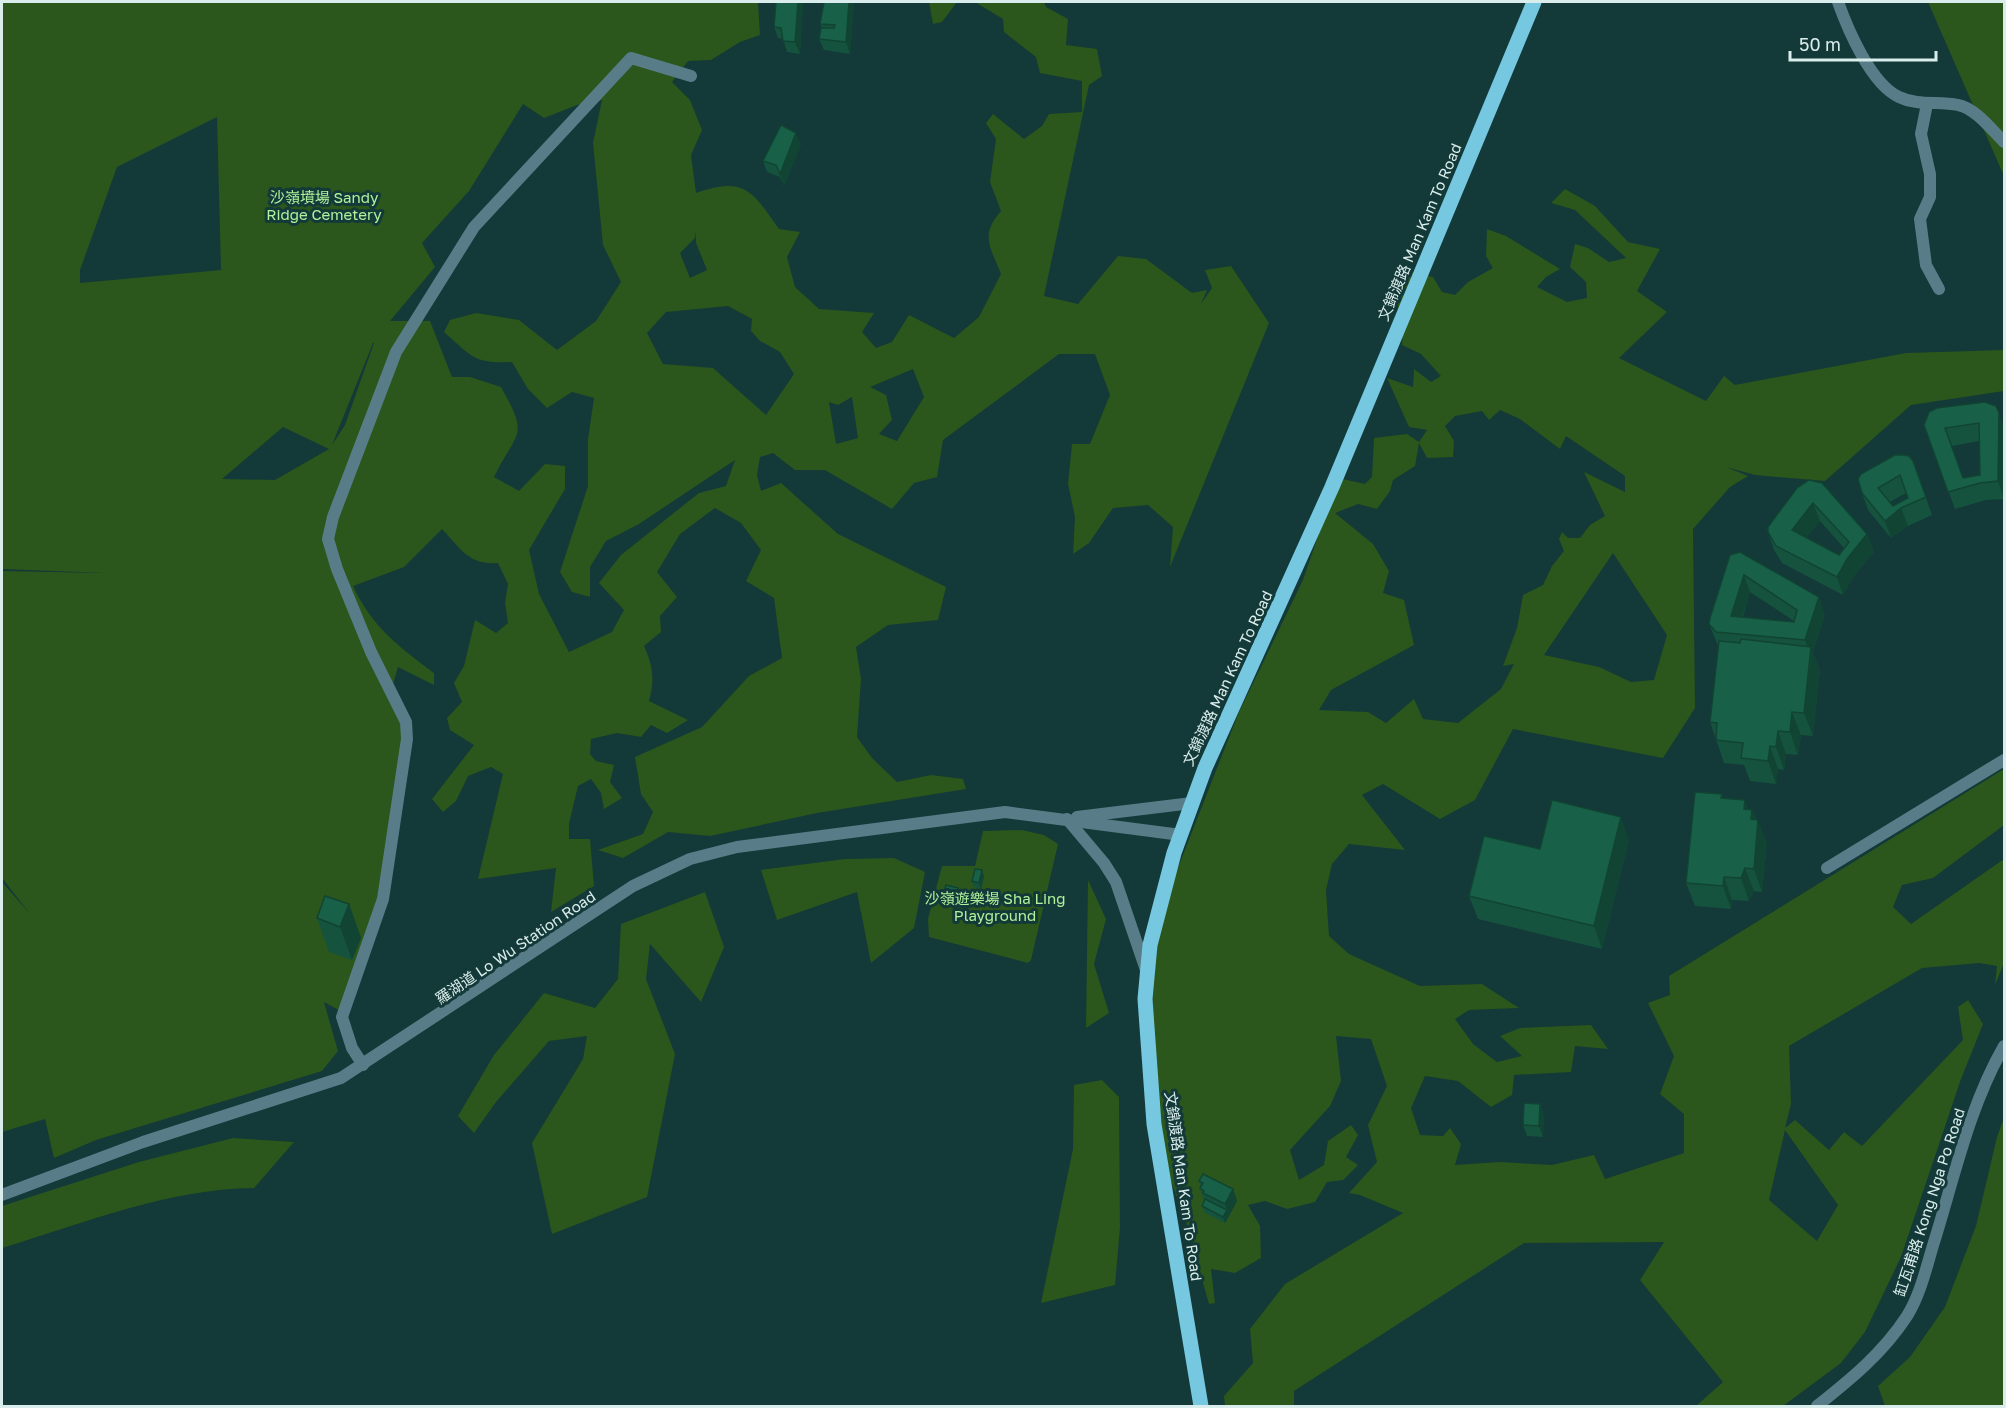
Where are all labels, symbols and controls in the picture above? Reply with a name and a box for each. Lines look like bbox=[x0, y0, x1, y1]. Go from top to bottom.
scale bar bbox=[1790, 24, 1936, 62]
text: 50 m bbox=[1799, 33, 1841, 55]
street label: 文錦渡路 Man Kam To Road bbox=[1373, 140, 1465, 324]
park label: 沙嶺墳場 Sandy Ridge Cemetery bbox=[266, 188, 382, 223]
street label: 文錦渡路 Man Kam To Road bbox=[1178, 588, 1276, 768]
street label: 羅湖道 Lo Wu Station Road bbox=[432, 887, 598, 1007]
park label: 沙嶺遊樂場 Sha Ling Playground bbox=[925, 889, 1065, 924]
street label: 文錦渡路 Man Kam To Road bbox=[1162, 1090, 1206, 1282]
street label: 缸瓦甫路 Kong Nga Po Road bbox=[1890, 1106, 1968, 1298]

